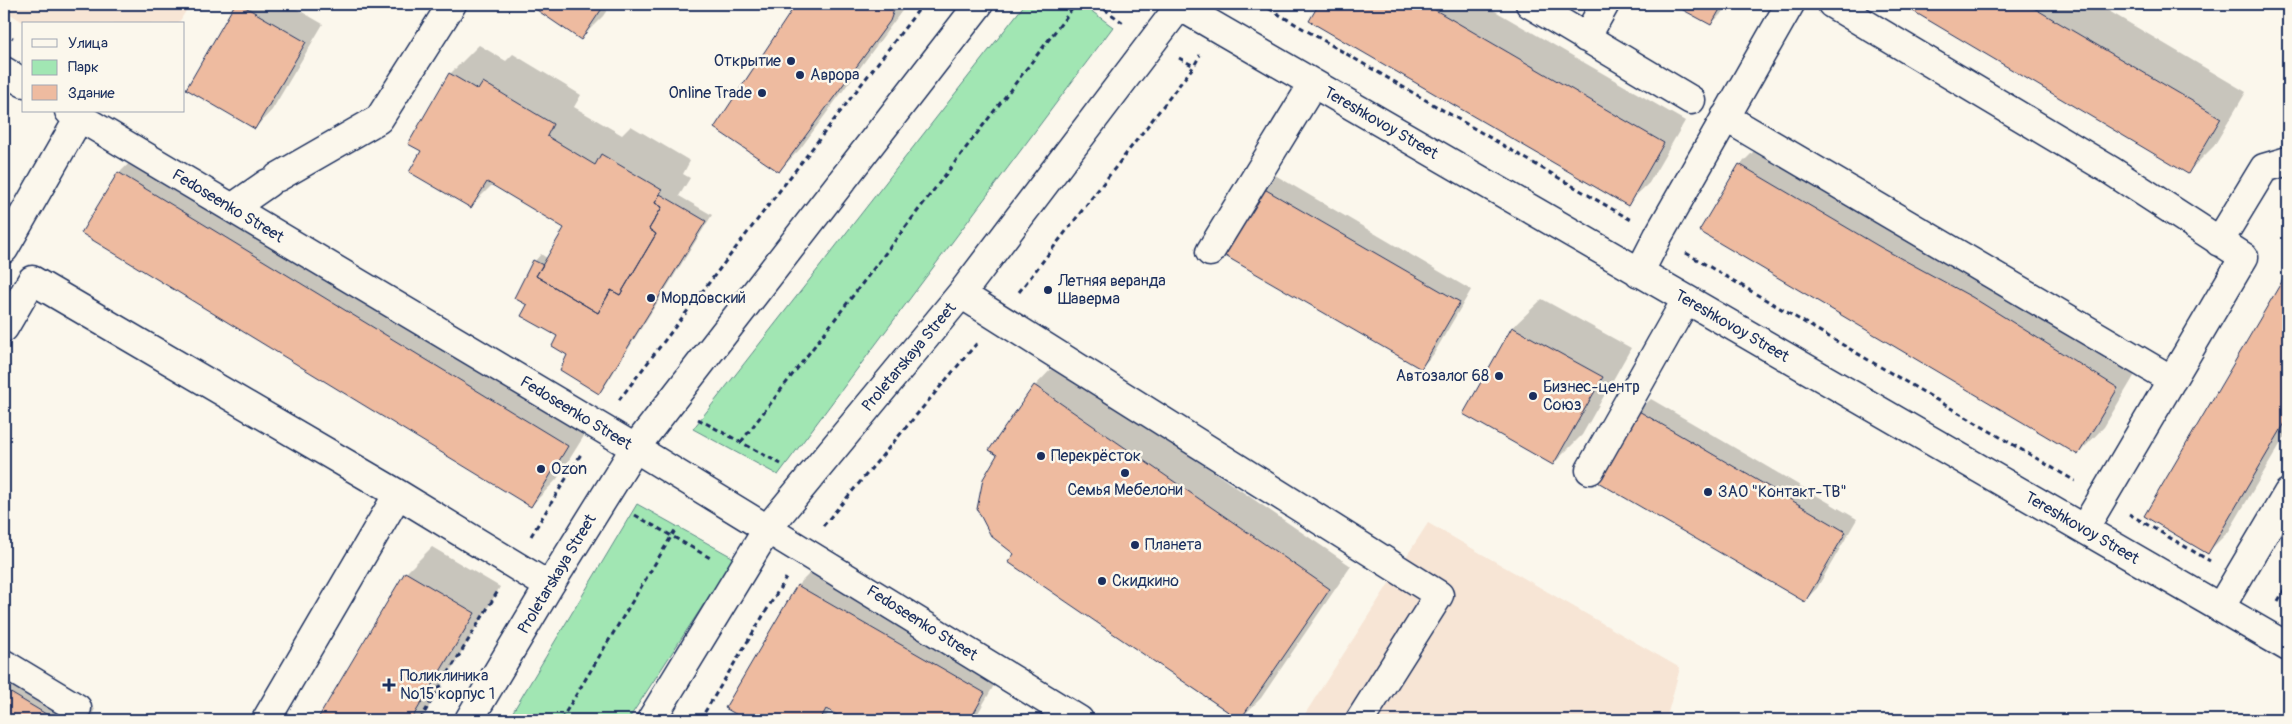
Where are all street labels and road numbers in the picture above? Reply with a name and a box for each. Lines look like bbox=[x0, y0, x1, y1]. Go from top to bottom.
street label: Tereshkovoy Street bbox=[1320, 82, 1442, 164]
street label: Fedoseenko Street bbox=[168, 165, 288, 248]
street label: Tereshkovoy Street bbox=[1671, 285, 1793, 367]
street label: Proletarskaya Street bbox=[858, 298, 961, 416]
street label: Fedoseenko Street bbox=[516, 372, 636, 455]
street label: Tereshkovoy Street bbox=[2021, 487, 2143, 569]
street label: Proletarskaya Street bbox=[513, 510, 601, 638]
street label: Fedoseenko Street bbox=[863, 581, 982, 665]

